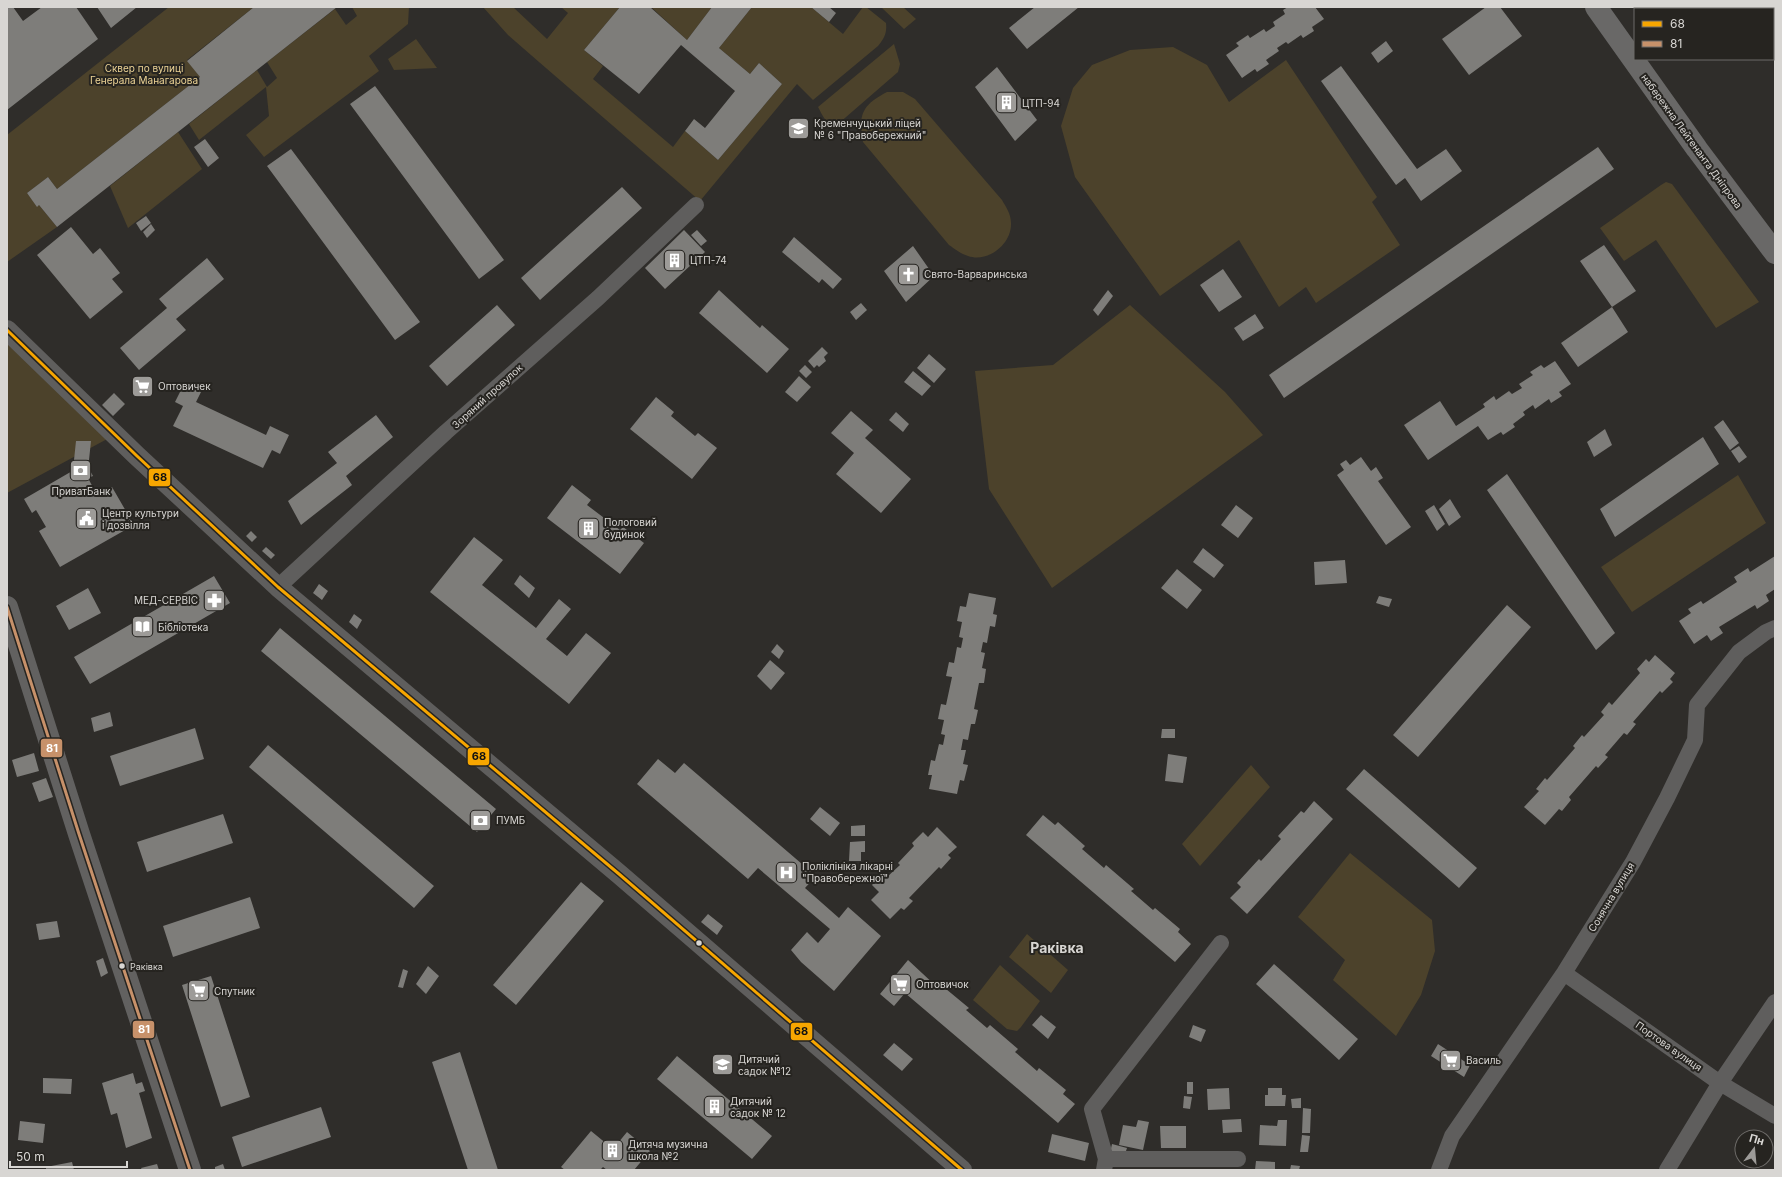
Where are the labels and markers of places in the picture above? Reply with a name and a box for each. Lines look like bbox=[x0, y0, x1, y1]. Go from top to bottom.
building icon: ЦТП-94 bbox=[993, 90, 1019, 116]
place label: ЦТП-94 bbox=[1022, 97, 1060, 109]
school or university icon: Кременчуцький ліцей № 6 "Правобережний" bbox=[786, 116, 812, 142]
place label: Кременчуцький ліцей № 6 "Правобережний" bbox=[814, 117, 926, 141]
building icon: ЦТП-74 bbox=[662, 247, 688, 273]
place label: ЦТП-74 bbox=[690, 254, 727, 266]
church icon: Свято-Варваринська bbox=[896, 261, 922, 287]
place label: Свято-Варваринська bbox=[924, 268, 1027, 280]
supermarket icon: Оптовичек bbox=[129, 373, 155, 399]
place label: Оптовичек bbox=[158, 380, 211, 392]
bank icon: ПриватБанк bbox=[68, 458, 94, 484]
place label: ПриватБанк bbox=[52, 485, 111, 497]
public building icon: Центр культури і дозвілля bbox=[73, 506, 99, 532]
place label: Центр культури і дозвілля bbox=[102, 507, 179, 531]
building icon: Пологовий будинок bbox=[576, 515, 602, 541]
place label: Пологовий будинок bbox=[604, 516, 657, 540]
pharmacy icon: МЕД-СЕРВІС bbox=[201, 587, 227, 613]
place label: МЕД-СЕРВІС bbox=[134, 594, 198, 606]
library icon: Бібліотека bbox=[129, 614, 155, 640]
place label: Бібліотека bbox=[158, 621, 208, 633]
bank icon: ПУМБ bbox=[467, 807, 493, 833]
place label: ПУМБ bbox=[496, 814, 525, 826]
hospital icon: Поліклініка лікарні "Правобережної" bbox=[774, 859, 800, 885]
place label: Поліклініка лікарні "Правобережної" bbox=[802, 860, 893, 884]
unlabelled marker bbox=[694, 938, 704, 948]
marker: Раківка bbox=[117, 961, 127, 971]
place label: Раківка bbox=[130, 961, 163, 972]
supermarket icon: Оптовичок bbox=[888, 971, 914, 997]
supermarket icon: Спутник bbox=[185, 978, 211, 1004]
place label: Оптовичок bbox=[916, 978, 969, 990]
place label: Спутник bbox=[214, 985, 255, 997]
supermarket icon: Василь bbox=[1438, 1047, 1464, 1073]
school or university icon: Дитячий садок №12 bbox=[710, 1052, 736, 1078]
place label: Дитячий садок №12 bbox=[738, 1053, 791, 1077]
place label: Василь bbox=[1466, 1054, 1502, 1066]
building icon: Дитячий садок № 12 bbox=[702, 1094, 728, 1120]
place label: Дитячий садок № 12 bbox=[730, 1095, 786, 1119]
building icon: Дитяча музична школа №2 bbox=[599, 1137, 625, 1163]
place label: Дитяча музична школа №2 bbox=[628, 1138, 708, 1162]

